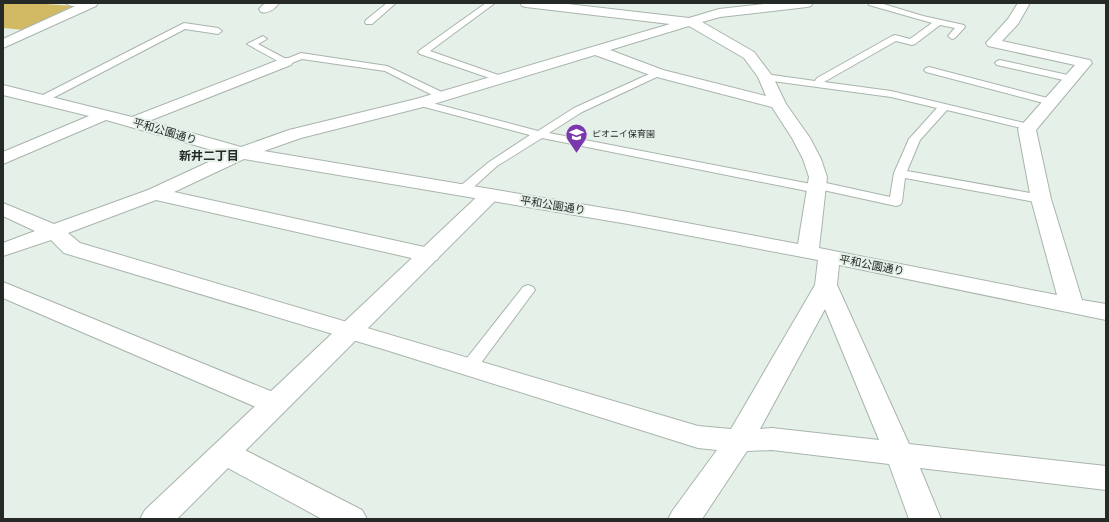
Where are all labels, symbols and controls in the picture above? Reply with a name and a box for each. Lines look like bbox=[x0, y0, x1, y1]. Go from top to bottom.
street label: 平和公園通り bbox=[131, 115, 199, 147]
school or university icon: ピオニイ保育園 bbox=[564, 121, 590, 154]
place label: ピオニイ保育園 bbox=[592, 128, 655, 140]
district label: 新井二丁目 bbox=[179, 148, 239, 164]
street label: 平和公園通り bbox=[519, 193, 587, 217]
street label: 平和公園通り bbox=[838, 252, 906, 278]

